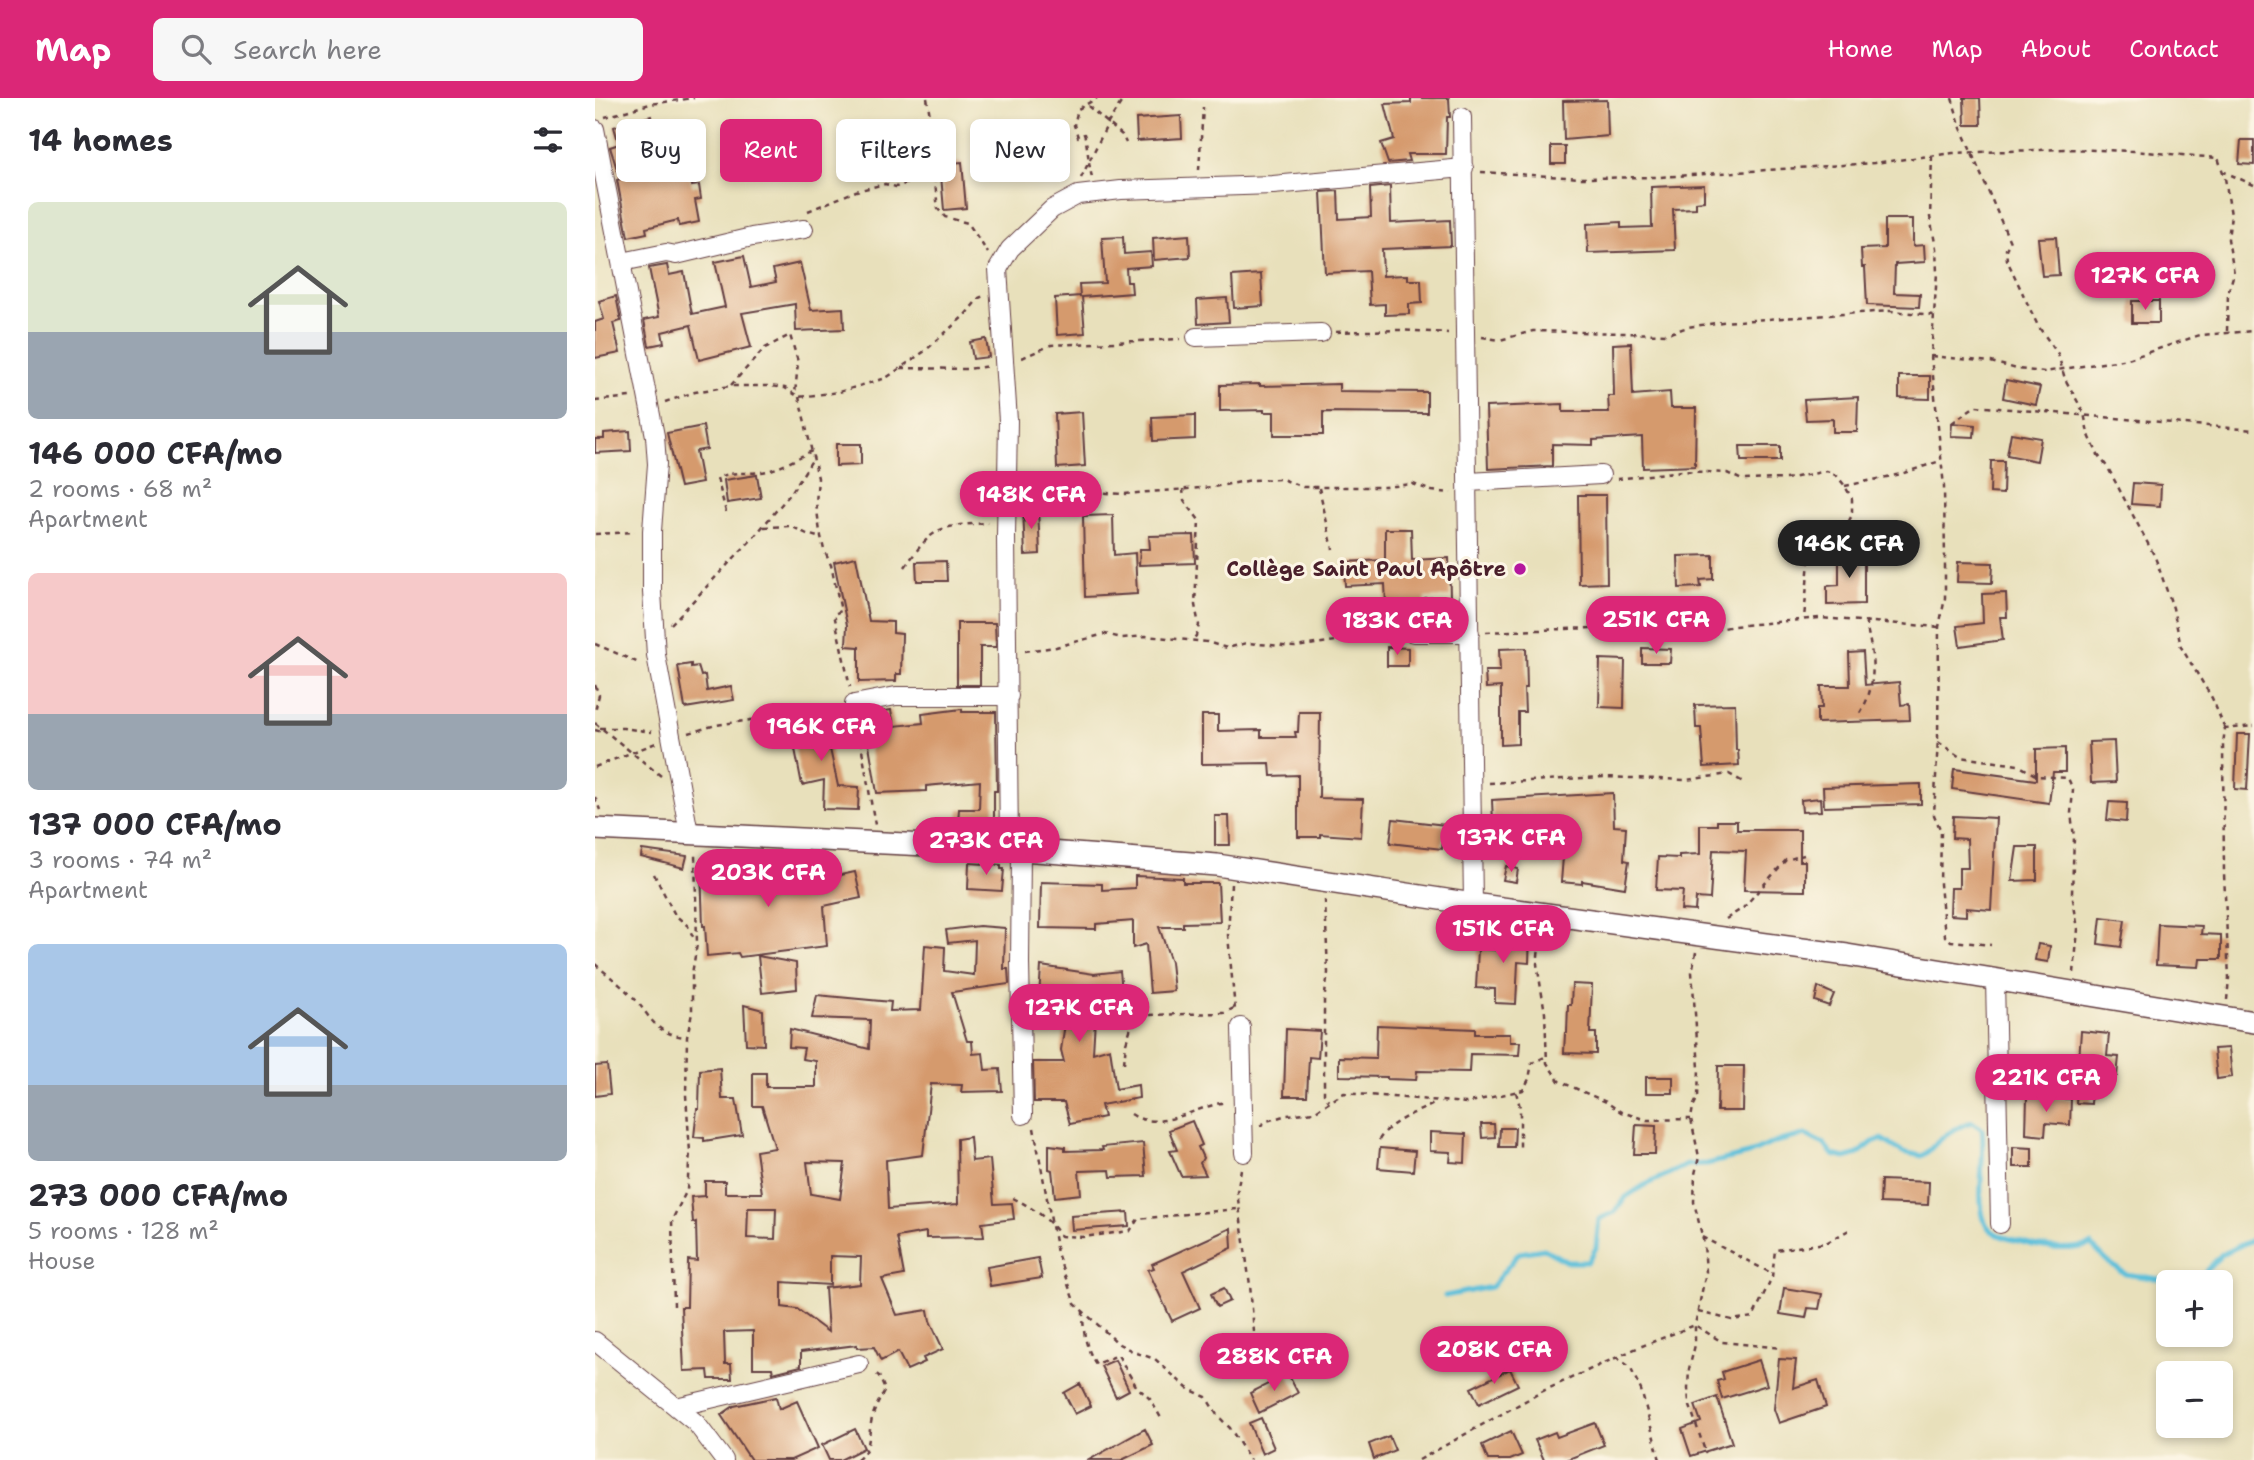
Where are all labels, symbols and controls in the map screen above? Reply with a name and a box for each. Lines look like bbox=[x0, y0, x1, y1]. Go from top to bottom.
search box bbox=[153, 18, 643, 81]
text: Map bbox=[35, 27, 111, 72]
icon: search bbox=[177, 30, 215, 68]
text: Search here bbox=[233, 32, 382, 67]
text: Home bbox=[1827, 33, 1893, 65]
text: Map bbox=[1931, 33, 1983, 65]
text: About bbox=[2021, 33, 2091, 65]
text: Contact bbox=[2129, 33, 2219, 65]
chip: Buy bbox=[616, 119, 706, 182]
chip: Rent bbox=[720, 119, 822, 182]
chip: Filters bbox=[836, 119, 956, 182]
chip: New bbox=[970, 119, 1070, 182]
text: 14 homes bbox=[28, 120, 173, 161]
icon: filters bbox=[529, 121, 567, 159]
icon: home bbox=[235, 247, 361, 373]
pin: 127K CFA bbox=[2073, 252, 2217, 312]
text: 127K CFA bbox=[2090, 260, 2200, 290]
text: 146 000 CFA/mo bbox=[28, 433, 283, 474]
pin: 148K CFA bbox=[959, 472, 1103, 531]
text: 2 rooms · 68 m² bbox=[28, 474, 212, 504]
text: 148K CFA bbox=[976, 479, 1086, 509]
text: Apartment bbox=[28, 504, 148, 534]
pin: 146K CFA bbox=[1777, 520, 1921, 580]
text: 146K CFA bbox=[1794, 528, 1904, 558]
place label: Collège Saint Paul Apôtre bbox=[1226, 555, 1506, 583]
marker: Collège Saint Paul Apôtre bbox=[1512, 561, 1528, 577]
pin: 251K CFA bbox=[1584, 596, 1728, 656]
pin: 183K CFA bbox=[1325, 598, 1469, 657]
text: 251K CFA bbox=[1602, 604, 1710, 634]
text: 183K CFA bbox=[1342, 605, 1452, 635]
icon: home bbox=[235, 618, 361, 744]
pin: 196K CFA bbox=[749, 704, 893, 763]
text: 196K CFA bbox=[766, 711, 876, 741]
text: 137 000 CFA/mo bbox=[28, 804, 282, 845]
pin: 137K CFA bbox=[1439, 814, 1583, 874]
pin: 273K CFA bbox=[914, 818, 1058, 877]
text: 137K CFA bbox=[1456, 822, 1566, 852]
text: 273K CFA bbox=[929, 825, 1043, 855]
text: 3 rooms · 74 m² bbox=[28, 845, 212, 875]
pin: 203K CFA bbox=[696, 850, 840, 909]
text: 203K CFA bbox=[710, 857, 826, 887]
text: Apartment bbox=[28, 875, 148, 905]
pin: 151K CFA bbox=[1431, 906, 1575, 965]
text: 151K CFA bbox=[1452, 913, 1554, 943]
pin: 127K CFA bbox=[1007, 984, 1151, 1044]
icon: home bbox=[235, 989, 361, 1115]
text: 127K CFA bbox=[1024, 992, 1134, 1022]
pin: 221K CFA bbox=[1974, 1054, 2118, 1114]
text: 221K CFA bbox=[1991, 1062, 2101, 1092]
text: 273 000 CFA/mo bbox=[28, 1175, 288, 1216]
text: 5 rooms · 128 m² bbox=[28, 1216, 219, 1246]
text: House bbox=[28, 1246, 96, 1276]
map controls bbox=[2156, 1270, 2233, 1438]
button: + bbox=[2156, 1270, 2233, 1347]
pin: 208K CFA bbox=[1422, 1326, 1566, 1386]
pin: 288K CFA bbox=[1202, 1334, 1346, 1393]
text: 208K CFA bbox=[1436, 1334, 1552, 1364]
text: 288K CFA bbox=[1216, 1341, 1332, 1371]
button: − bbox=[2156, 1361, 2233, 1438]

